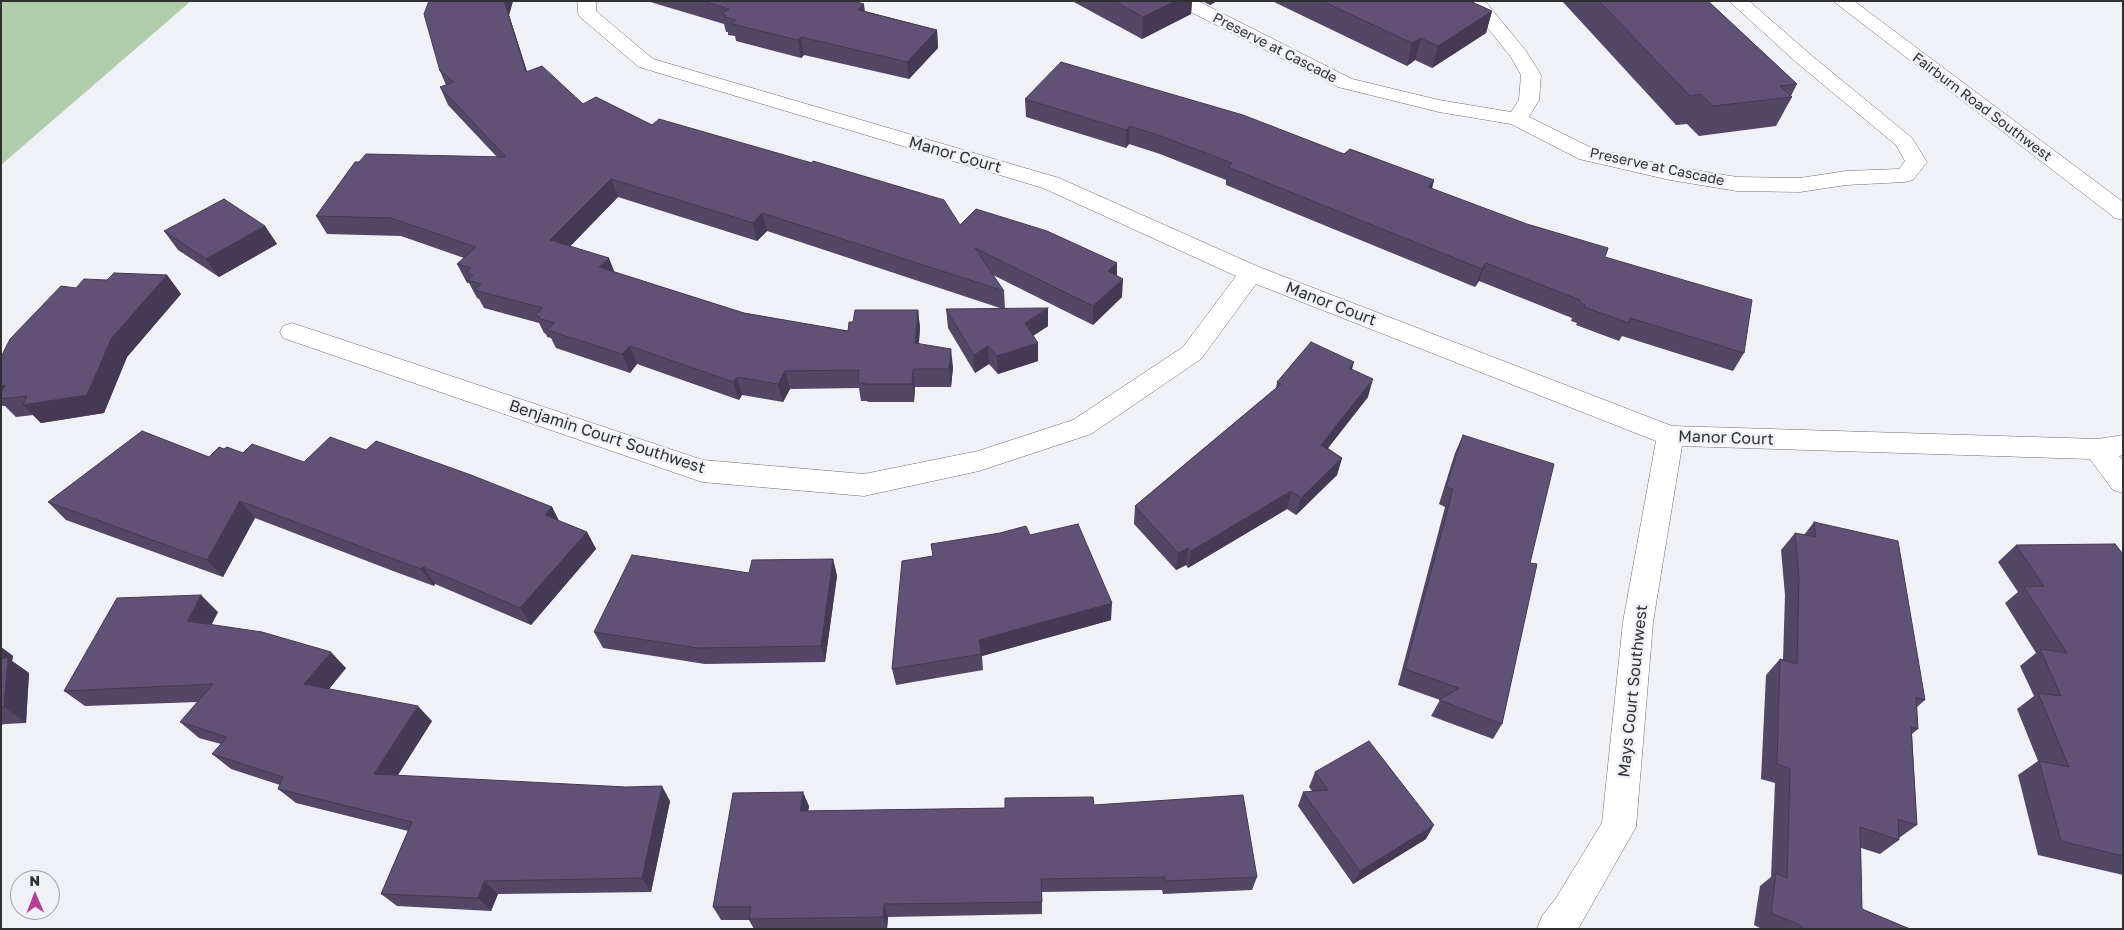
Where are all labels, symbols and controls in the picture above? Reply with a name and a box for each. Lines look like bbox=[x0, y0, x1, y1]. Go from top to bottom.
street label: Preserve at Cascade bbox=[1210, 9, 1340, 87]
street label: Fairburn Road Southwest bbox=[1909, 49, 2055, 165]
street label: Manor Court bbox=[906, 133, 1004, 177]
street label: Preserve at Cascade bbox=[1588, 145, 1726, 189]
street label: Manor Court bbox=[1283, 278, 1379, 330]
street label: Benjamin Court Southwest bbox=[506, 396, 708, 478]
street label: Manor Court bbox=[1678, 427, 1774, 449]
street label: Mays Court Southwest bbox=[1614, 604, 1652, 778]
north arrow bbox=[10, 870, 60, 920]
text: N bbox=[29, 872, 40, 889]

